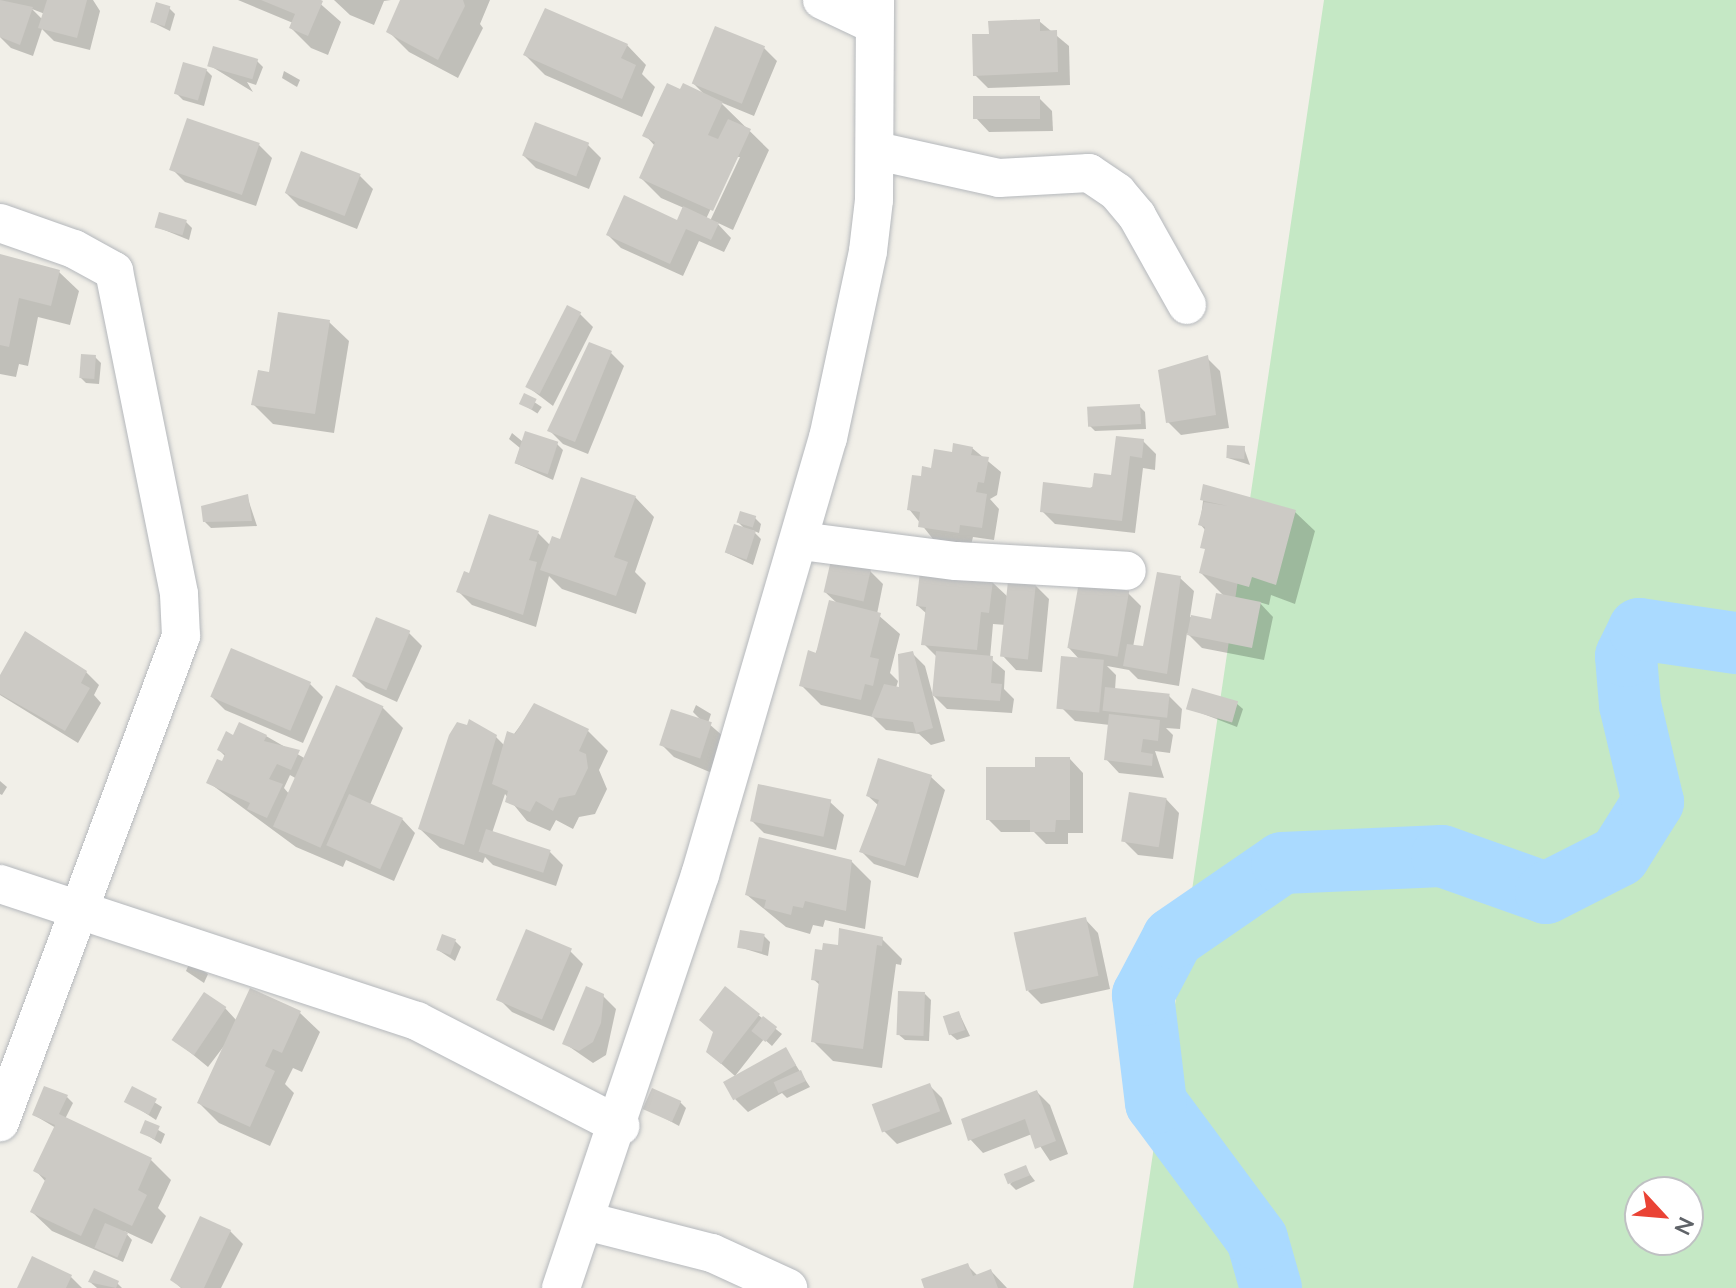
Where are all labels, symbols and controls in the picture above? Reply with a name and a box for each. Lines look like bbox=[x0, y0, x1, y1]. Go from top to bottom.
north arrow bbox=[1624, 1176, 1704, 1256]
text: N bbox=[1667, 1212, 1701, 1240]

